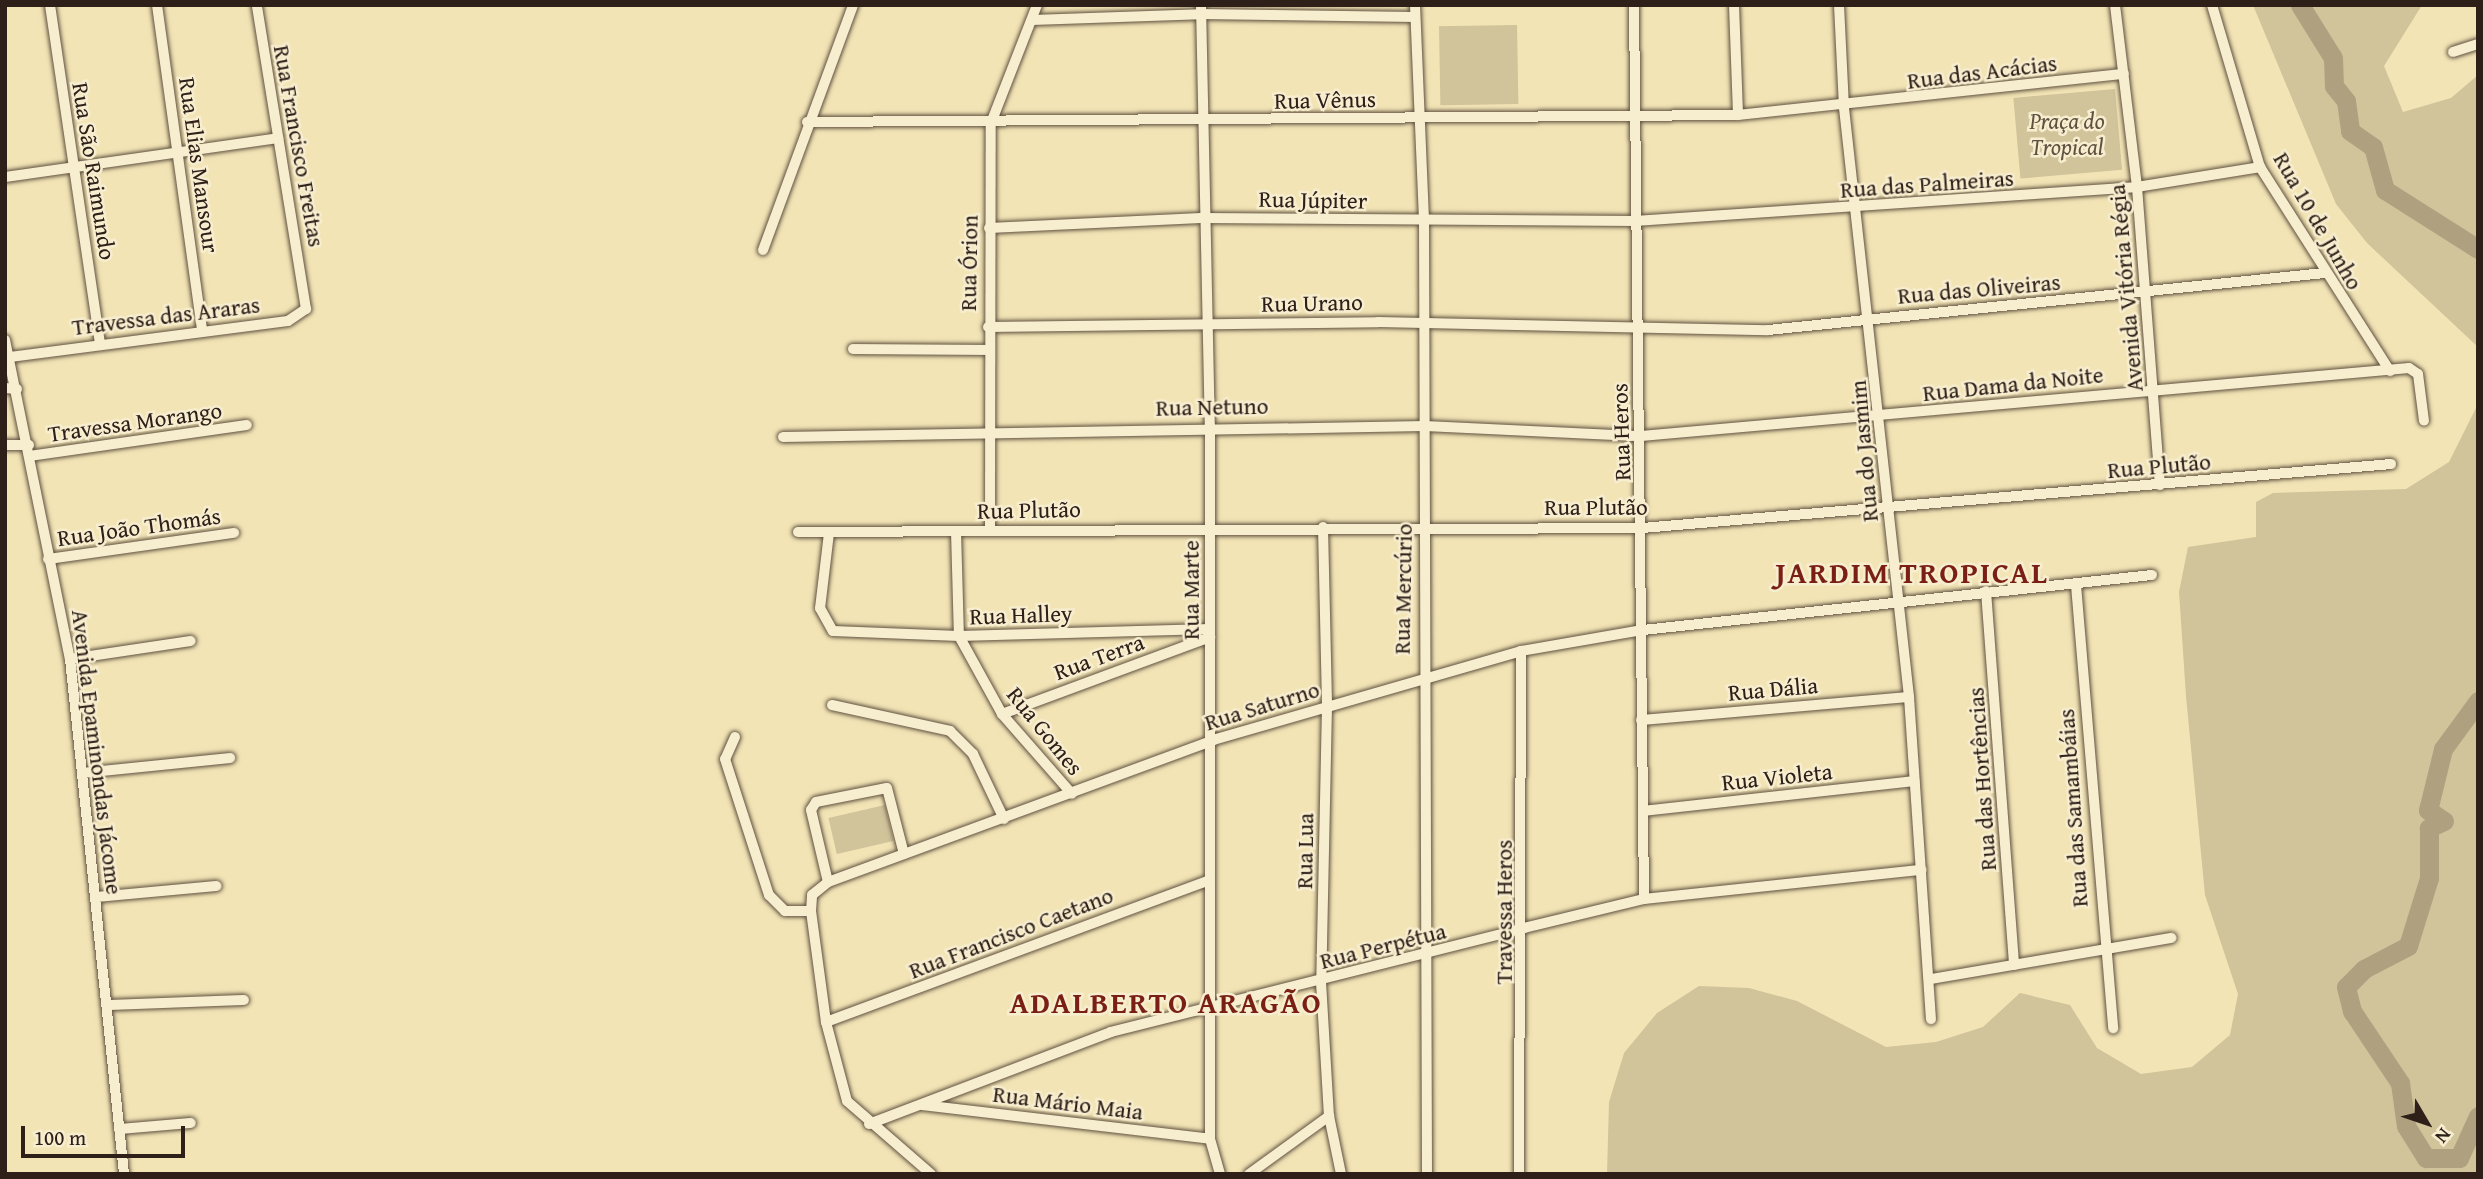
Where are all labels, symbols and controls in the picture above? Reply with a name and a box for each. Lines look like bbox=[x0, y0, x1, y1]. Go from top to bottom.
street label: Rua Francisco Freitas bbox=[268, 43, 330, 249]
street label: Rua das Acácias bbox=[1906, 49, 2058, 95]
street label: Rua Elias Mansour bbox=[173, 76, 225, 254]
street label: Rua São Raimundo bbox=[66, 80, 122, 262]
street label: Rua Vênus bbox=[1274, 85, 1376, 115]
park label: Praça do Tropical bbox=[2029, 107, 2105, 161]
street label: Rua 10 de Junho bbox=[2267, 147, 2369, 295]
street label: Rua das Palmeiras bbox=[1839, 164, 2015, 204]
street label: Avenida Vitória Régia bbox=[2103, 183, 2149, 393]
street label: Rua Júpiter bbox=[1258, 185, 1368, 215]
street label: Rua Órion bbox=[954, 215, 984, 311]
street label: Rua das Oliveiras bbox=[1896, 268, 2062, 310]
street label: Rua Urano bbox=[1261, 288, 1363, 318]
street label: Travessa das Araras bbox=[70, 291, 262, 341]
street label: Rua Dama da Noite bbox=[1921, 361, 2105, 407]
street label: Rua do Jasmim bbox=[1844, 379, 1884, 523]
street label: Rua Heros bbox=[1606, 383, 1636, 481]
street label: Rua Netuno bbox=[1155, 392, 1269, 422]
street label: Travessa Morango bbox=[46, 396, 224, 448]
street label: Rua Plutão bbox=[2106, 448, 2212, 484]
street label: Rua Plutão bbox=[1544, 493, 1648, 521]
street label: Rua Plutão bbox=[977, 495, 1081, 525]
street label: Rua João Thomás bbox=[56, 502, 222, 552]
street label: Rua Mercúrio bbox=[1388, 523, 1418, 655]
street label: Rua Marte bbox=[1177, 540, 1205, 640]
district label: JARDIM TROPICAL bbox=[1777, 554, 2047, 590]
street label: Rua Halley bbox=[969, 599, 1073, 631]
street label: Avenida Epaminondas Jácome bbox=[66, 608, 128, 896]
street label: Rua Terra bbox=[1050, 628, 1148, 686]
street label: Rua Dália bbox=[1727, 671, 1819, 707]
street label: Rua Saturno bbox=[1201, 675, 1323, 737]
street label: Rua Gomes bbox=[1001, 681, 1089, 781]
street label: Rua das Hortências bbox=[1962, 686, 2002, 872]
street label: Rua das Samambáias bbox=[2052, 708, 2094, 908]
street label: Rua Violeta bbox=[1720, 757, 1834, 797]
street label: Rua Lua bbox=[1291, 813, 1319, 889]
street label: Travessa Heros bbox=[1490, 840, 1518, 984]
street label: Rua Francisco Caetano bbox=[905, 881, 1117, 985]
street label: Rua Perpétua bbox=[1317, 917, 1449, 975]
district label: ADALBERTO ARAGÃO bbox=[1011, 984, 1321, 1020]
street label: Rua Mário Maia bbox=[991, 1080, 1145, 1126]
north arrow bbox=[2392, 1088, 2462, 1158]
scale bar bbox=[24, 1112, 189, 1156]
text: 100 m bbox=[34, 1122, 86, 1153]
text: N bbox=[2428, 1122, 2458, 1150]

